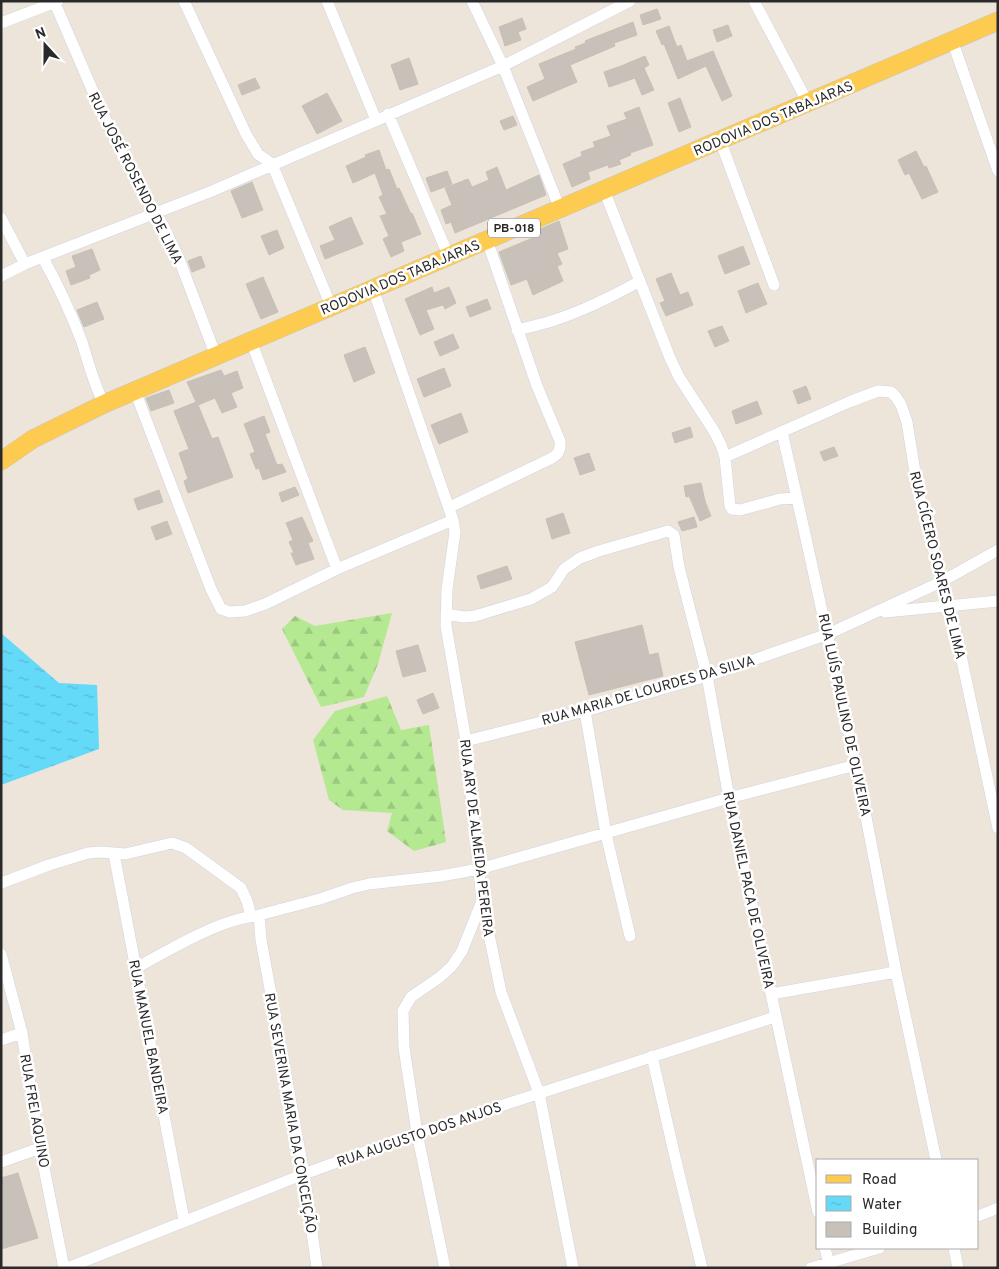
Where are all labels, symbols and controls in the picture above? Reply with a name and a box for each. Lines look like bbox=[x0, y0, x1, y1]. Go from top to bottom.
north arrow bbox=[20, 20, 70, 70]
text: N bbox=[33, 25, 49, 44]
street label: RODOVIA DOS TABAJARAS bbox=[691, 78, 856, 161]
street label: RUA JOSÉ ROSENDO DE LIMA bbox=[84, 89, 186, 268]
road number: PB-018 bbox=[488, 218, 540, 238]
street label: RODOVIA DOS TABAJARAS bbox=[318, 237, 483, 320]
street label: RUA CÍCERO SOARES DE LIMA bbox=[905, 469, 969, 661]
street label: RUA LUÍS PAULINO DE OLIVEIRA bbox=[814, 612, 874, 818]
street label: RUA MARIA DE LOURDES DA SILVA bbox=[540, 653, 757, 730]
street label: RUA ARY DE ALMEIDA PEREIRA bbox=[455, 738, 496, 938]
street label: RUA DANIEL PACA DE OLIVEIRA bbox=[718, 790, 777, 991]
street label: RUA MANUEL BANDEIRA bbox=[124, 958, 171, 1116]
street label: RUA SEVERINA MARIA DA CONCEIÇÃO bbox=[260, 992, 319, 1235]
street label: RUA FREI AQUINO bbox=[15, 1053, 52, 1170]
street label: RUA AUGUSTO DOS ANJOS bbox=[335, 1099, 504, 1172]
legend bbox=[816, 1159, 979, 1249]
text: Road bbox=[862, 1171, 897, 1190]
text: Water bbox=[862, 1196, 902, 1215]
text: Building bbox=[862, 1221, 917, 1240]

